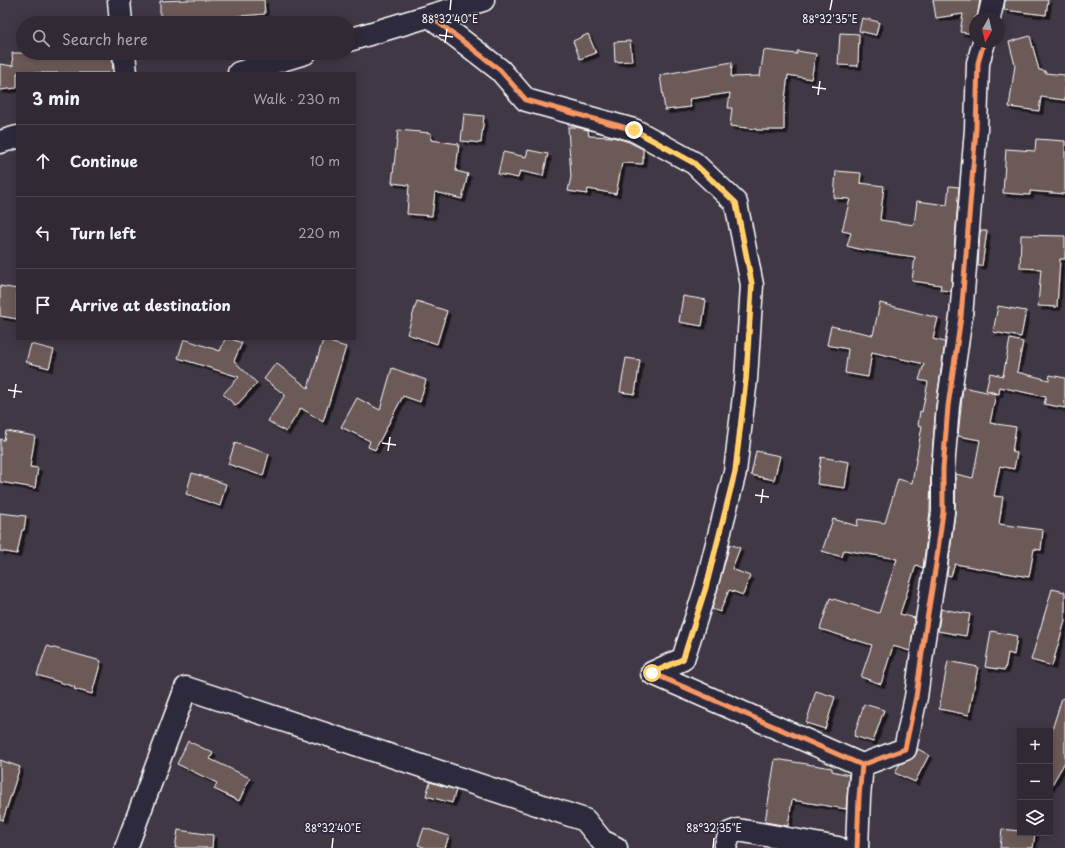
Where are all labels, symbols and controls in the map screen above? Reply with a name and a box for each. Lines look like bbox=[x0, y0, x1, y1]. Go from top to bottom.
text: 88°32'40"E bbox=[422, 11, 478, 26]
text: 88°32'35"E bbox=[802, 11, 858, 26]
north arrow bbox=[969, 12, 1005, 48]
search box bbox=[16, 16, 356, 60]
icon: search bbox=[30, 27, 52, 49]
text: Search here bbox=[62, 27, 148, 50]
text: 3 min bbox=[32, 85, 80, 111]
text: Walk · 230 m bbox=[253, 89, 340, 108]
route end bbox=[625, 121, 643, 139]
text: Continue bbox=[70, 149, 138, 172]
icon: ahead bbox=[32, 150, 54, 172]
text: 10 m bbox=[310, 151, 340, 170]
text: Turn left bbox=[70, 221, 136, 244]
icon: left bbox=[32, 222, 54, 244]
text: 220 m bbox=[298, 223, 340, 242]
text: Arrive at destination bbox=[70, 293, 231, 316]
icon: arrive bbox=[32, 294, 54, 316]
route start bbox=[643, 664, 661, 682]
map controls bbox=[1017, 728, 1053, 836]
button: + bbox=[1017, 728, 1053, 764]
button: − bbox=[1017, 764, 1053, 800]
button: layers bbox=[1017, 800, 1053, 836]
text: 88°32'40"E bbox=[305, 820, 361, 835]
text: 88°32'35"E bbox=[686, 820, 742, 835]

